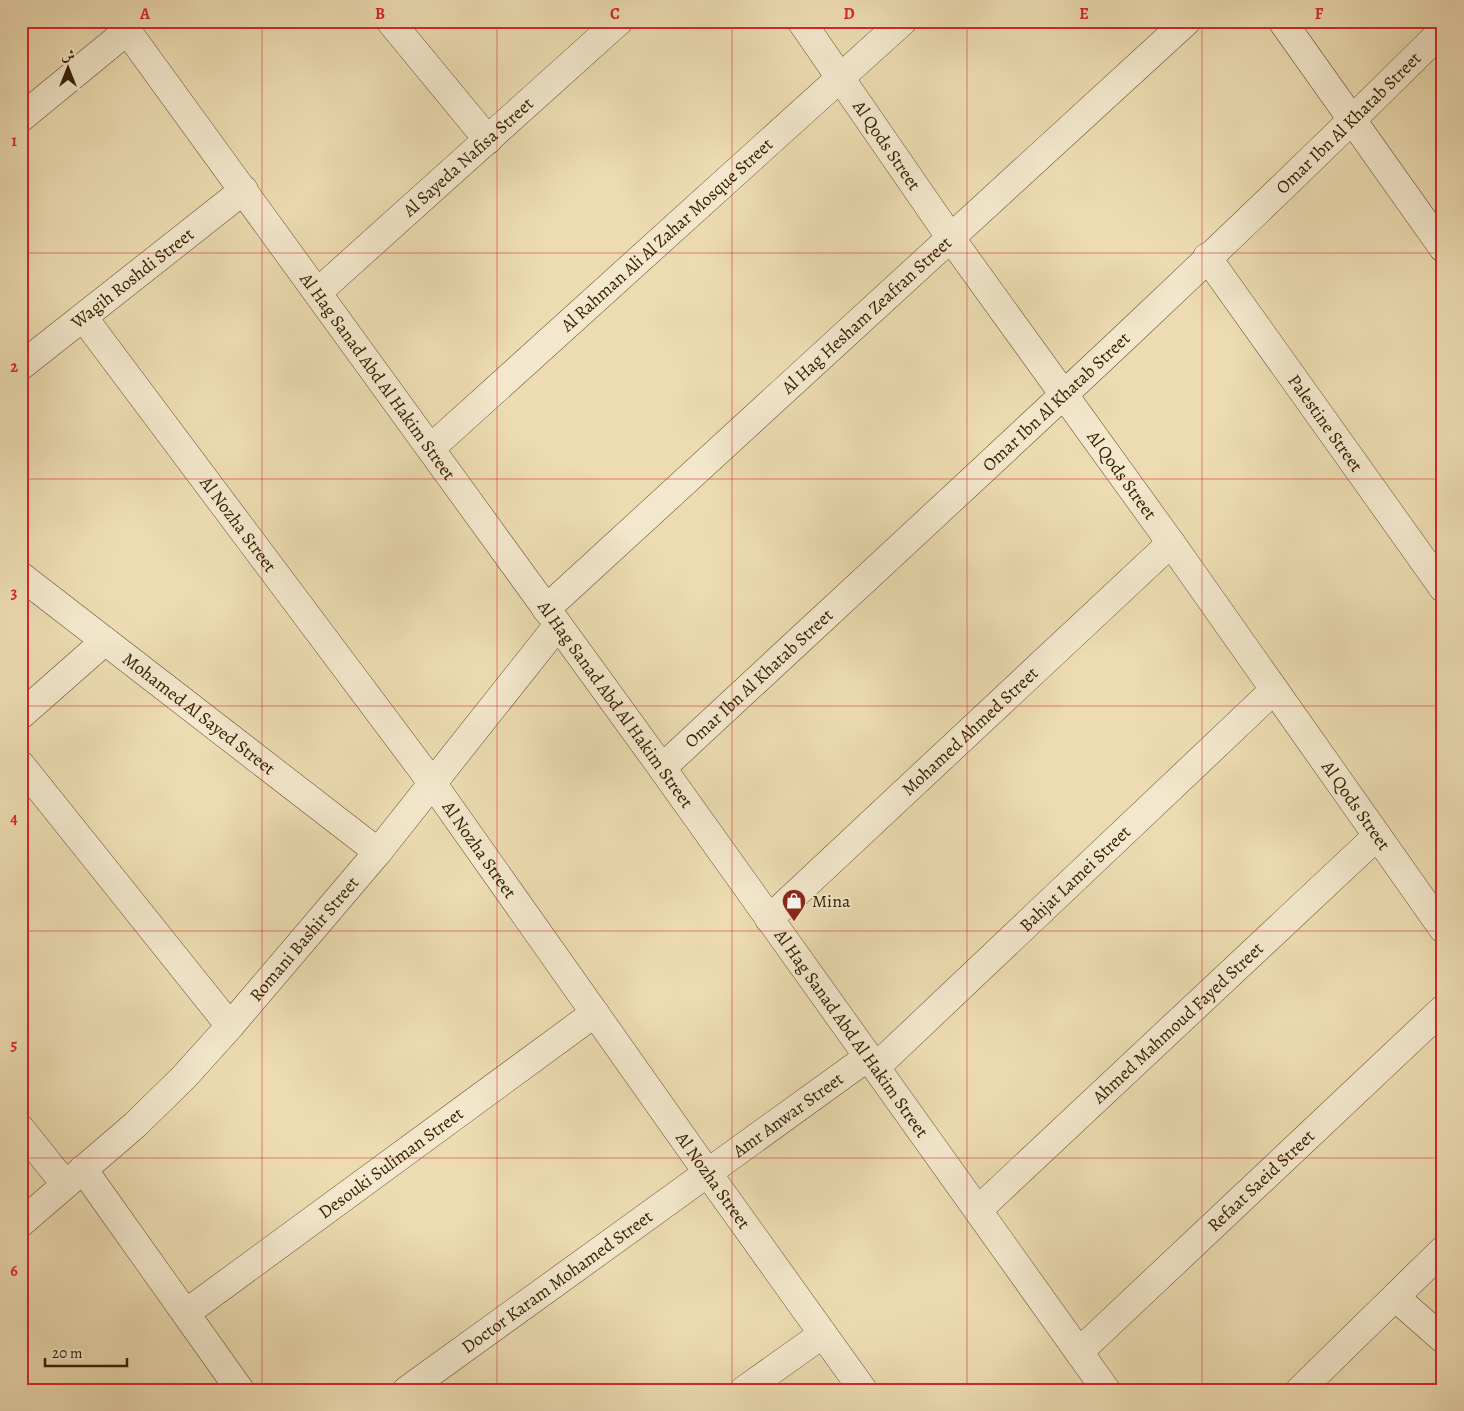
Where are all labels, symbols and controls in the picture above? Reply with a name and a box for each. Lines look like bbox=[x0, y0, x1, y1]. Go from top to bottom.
text: A bbox=[139, 3, 151, 25]
text: B bbox=[375, 3, 385, 25]
text: C bbox=[610, 3, 620, 25]
text: D bbox=[843, 3, 855, 25]
text: E bbox=[1079, 3, 1089, 25]
text: F bbox=[1315, 3, 1324, 25]
north arrow bbox=[42, 42, 92, 92]
text: ش bbox=[61, 46, 75, 65]
street label: Omar Ibn Al Khatab Street bbox=[1270, 46, 1426, 199]
street label: Al Sayeda Nafisa Street bbox=[397, 92, 539, 223]
street label: Al Qods Street bbox=[847, 95, 926, 195]
text: 1 bbox=[11, 130, 17, 152]
street label: Al Rahman Ali Al Zahar Mosque Street bbox=[555, 132, 778, 338]
street label: Wagih Roshdi Street bbox=[65, 222, 199, 335]
street label: Al Hag Hesham Zeafran Street bbox=[776, 231, 957, 400]
street label: Al Hag Sanad Abd Al Hakim Street bbox=[294, 267, 461, 485]
street label: Omar Ibn Al Khatab Street bbox=[977, 327, 1135, 477]
text: 2 bbox=[10, 356, 18, 378]
street label: Palestine Street bbox=[1282, 369, 1368, 477]
street label: Al Qods Street bbox=[1081, 425, 1162, 524]
street label: Al Nozha Street bbox=[194, 471, 282, 577]
text: 3 bbox=[11, 582, 18, 604]
street label: Al Hag Sanad Abd Al Hakim Street bbox=[532, 595, 699, 813]
street label: Omar Ibn Al Khatab Street bbox=[679, 603, 838, 753]
street label: Mohamed Al Sayed Street bbox=[118, 647, 280, 780]
street label: Mohamed Ahmed Street bbox=[896, 661, 1043, 801]
street label: Al Qods Street bbox=[1316, 755, 1396, 855]
street label: Al Nozha Street bbox=[436, 795, 522, 903]
text: 4 bbox=[10, 808, 18, 830]
street label: Bahjat Lamei Street bbox=[1014, 820, 1136, 937]
street label: Romani Bashir Street bbox=[244, 871, 364, 1007]
shop icon: Mina bbox=[781, 888, 807, 922]
place label: Mina bbox=[812, 889, 851, 913]
street label: Al Hag Sanad Abd Al Hakim Street bbox=[768, 924, 934, 1142]
street label: Ahmed Mahmoud Fayed Street bbox=[1087, 937, 1269, 1109]
text: 5 bbox=[11, 1034, 18, 1056]
street label: Amr Anwar Street bbox=[727, 1067, 848, 1163]
street label: Desouki Suliman Street bbox=[313, 1102, 468, 1224]
street label: Refaat Saeid Street bbox=[1202, 1124, 1320, 1237]
street label: Al Nozha Street bbox=[670, 1126, 756, 1234]
street label: Doctor Karam Mohamed Street bbox=[457, 1204, 657, 1359]
text: 6 bbox=[10, 1260, 18, 1282]
scale bar bbox=[45, 1336, 128, 1368]
text: 20 m bbox=[52, 1343, 83, 1363]

